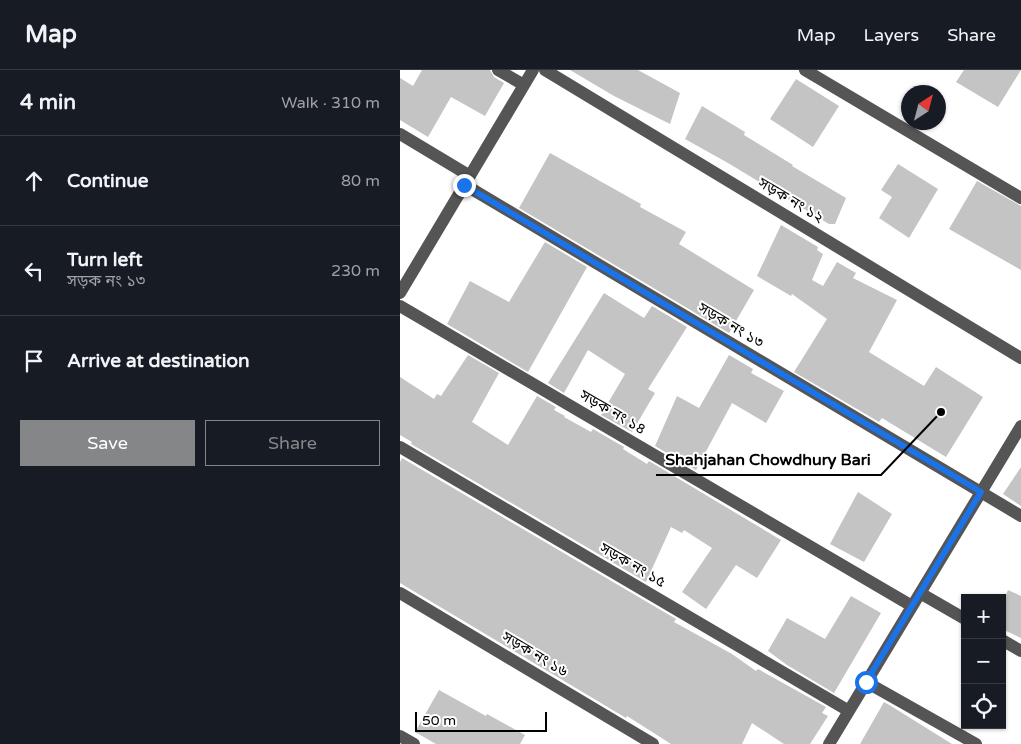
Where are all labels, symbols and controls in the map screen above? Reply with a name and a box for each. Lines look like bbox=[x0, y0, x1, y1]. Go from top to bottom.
text: Map bbox=[25, 20, 77, 49]
text: Map bbox=[797, 24, 836, 46]
text: Layers bbox=[864, 24, 919, 46]
text: Share bbox=[947, 24, 996, 46]
north arrow bbox=[901, 85, 946, 130]
text: 4 min bbox=[20, 90, 76, 115]
text: Walk · 310 m bbox=[281, 93, 380, 113]
icon: ahead bbox=[20, 167, 48, 195]
text: Continue bbox=[67, 170, 149, 192]
text: 80 m bbox=[341, 171, 380, 191]
street label: সড়ক নং ১২ bbox=[754, 173, 827, 227]
route end bbox=[453, 174, 476, 197]
text: Turn left bbox=[67, 249, 143, 271]
icon: left bbox=[20, 257, 48, 285]
text: 230 m bbox=[331, 261, 380, 281]
text: সড়ক নং ১৩ bbox=[67, 271, 145, 291]
street label: সড়ক নং ১৩ bbox=[694, 298, 767, 352]
icon: arrive bbox=[20, 347, 48, 375]
text: Arrive at destination bbox=[67, 350, 250, 372]
street label: সড়ক নং ১৪ bbox=[576, 385, 649, 438]
button: Save bbox=[20, 420, 195, 466]
button: Share bbox=[205, 420, 380, 466]
callout: Shahjahan Chowdhury Bari bbox=[656, 444, 881, 475]
text: Shahjahan Chowdhury Bari bbox=[665, 450, 871, 470]
street label: সড়ক নং ১৫ bbox=[596, 538, 669, 591]
map controls bbox=[961, 594, 1006, 729]
button: + bbox=[961, 594, 1006, 639]
street label: সড়ক নং ১৬ bbox=[498, 627, 571, 681]
button: − bbox=[961, 639, 1006, 684]
route start bbox=[855, 671, 878, 694]
button: locate bbox=[961, 684, 1006, 729]
scale bar bbox=[415, 709, 548, 732]
text: 50 m bbox=[422, 712, 456, 729]

